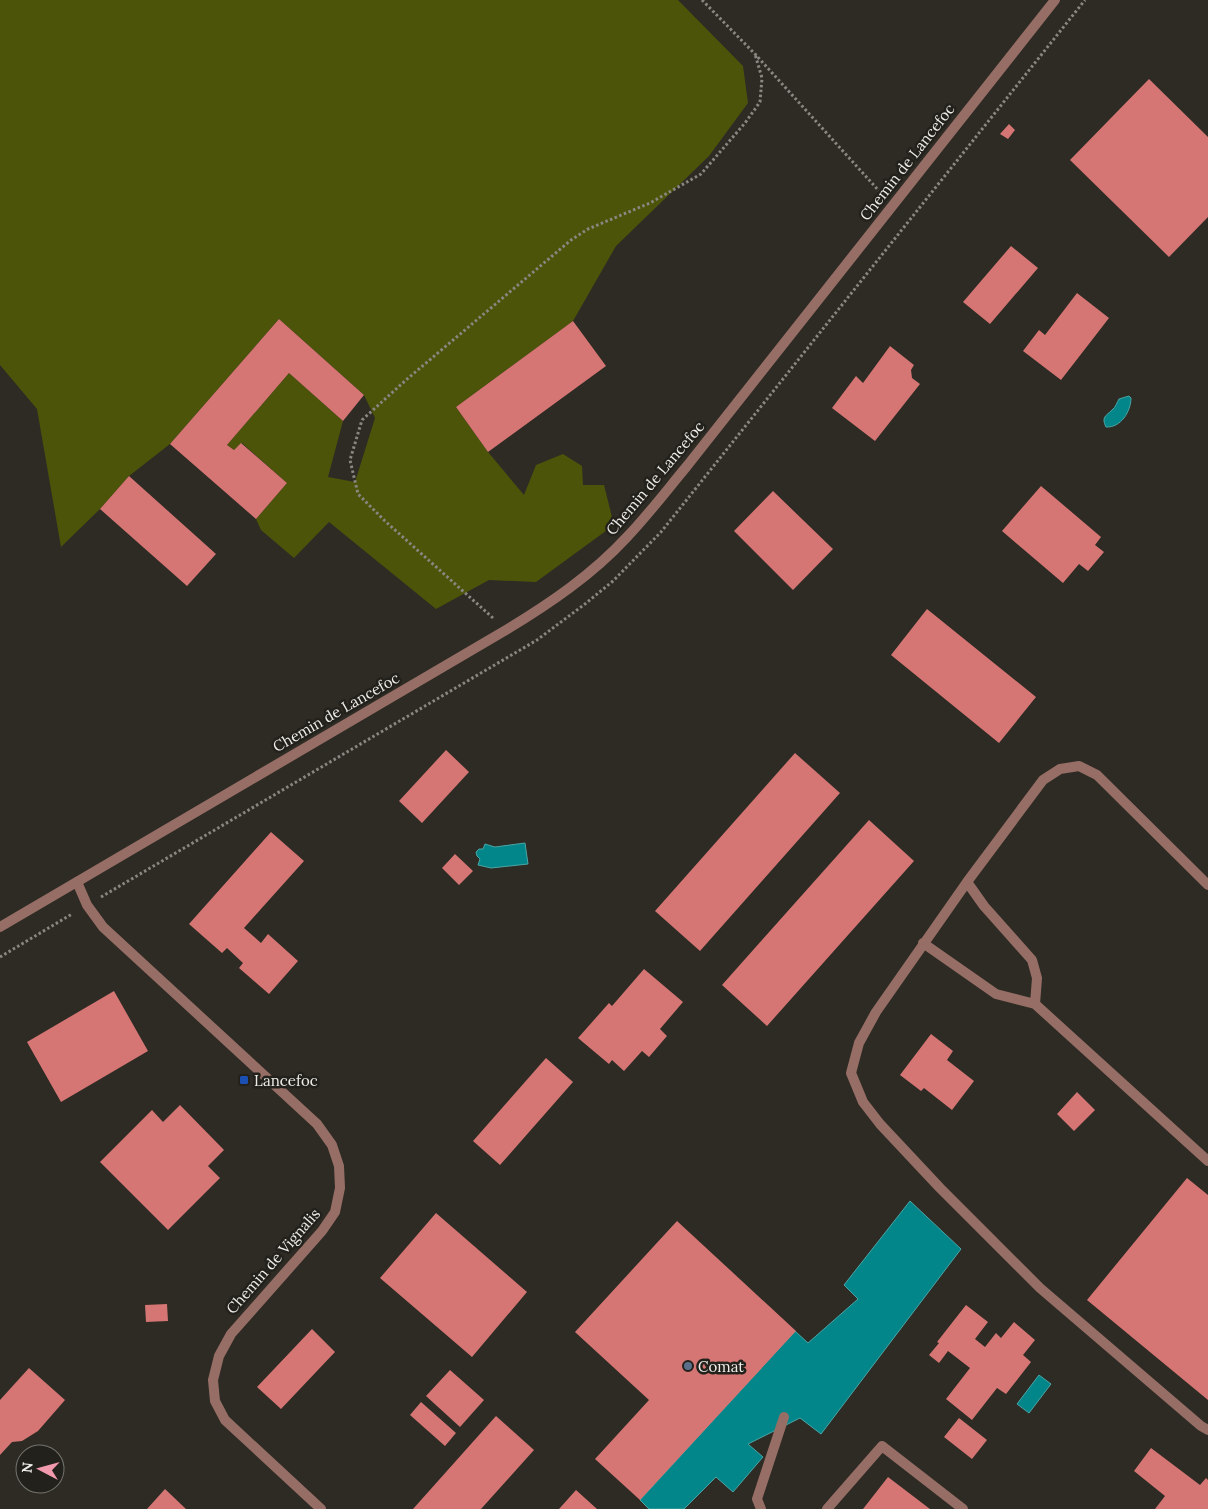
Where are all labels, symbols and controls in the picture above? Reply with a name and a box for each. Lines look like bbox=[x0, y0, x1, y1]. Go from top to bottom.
street label: Chemin de Lancefoc bbox=[856, 100, 959, 224]
street label: Chemin de Lancefoc bbox=[602, 417, 708, 539]
street label: Chemin de Lancefoc bbox=[269, 668, 403, 756]
place label: Lancefoc bbox=[254, 1071, 318, 1090]
marker: Lancefoc bbox=[238, 1074, 250, 1086]
street label: Chemin de Vignalis bbox=[222, 1204, 324, 1318]
place label: Comat bbox=[698, 1357, 744, 1376]
marker: Comat bbox=[682, 1360, 694, 1372]
north arrow bbox=[15, 1444, 65, 1494]
text: N bbox=[18, 1461, 37, 1474]

